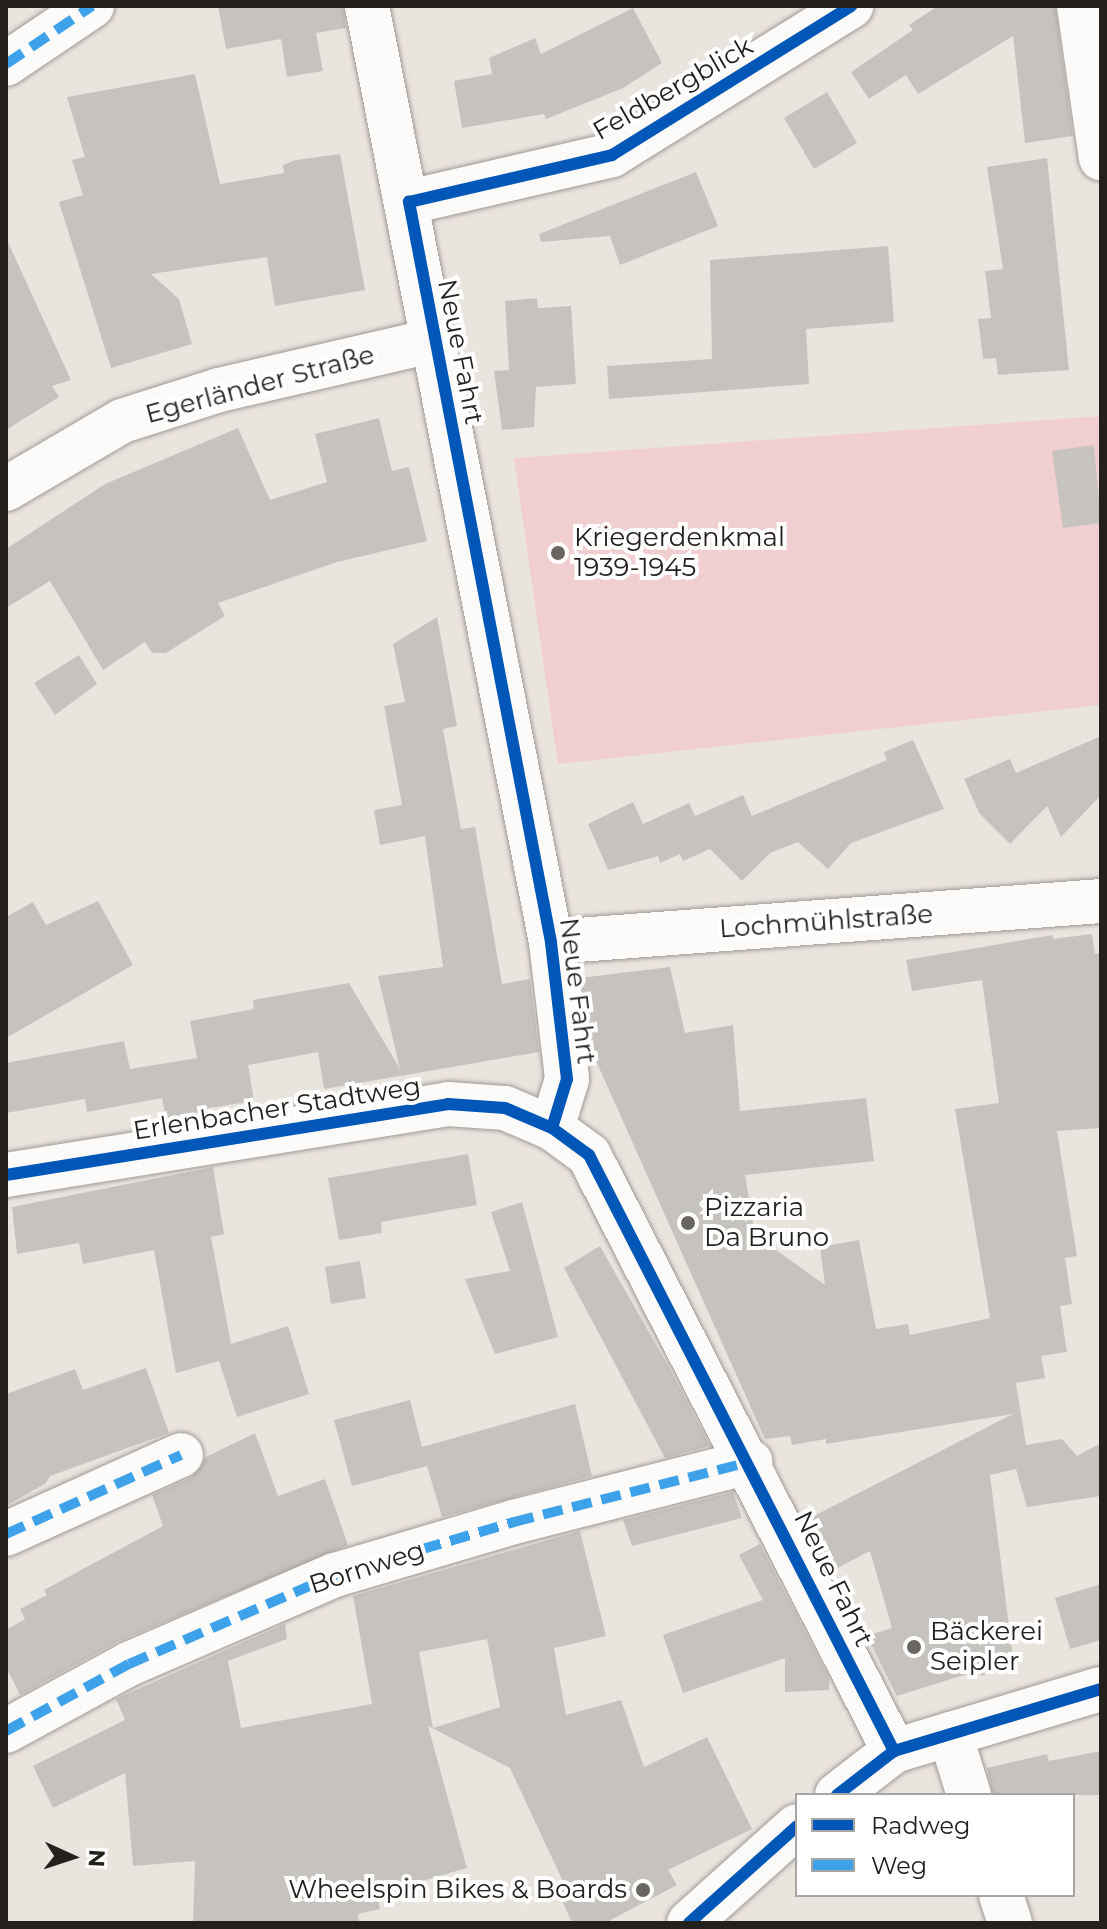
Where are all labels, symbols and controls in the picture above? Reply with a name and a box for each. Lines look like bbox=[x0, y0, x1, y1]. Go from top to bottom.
street label: Feldbergblick bbox=[588, 31, 758, 147]
street label: Neue Fahrt bbox=[431, 277, 489, 427]
street label: Egerländer Straße bbox=[142, 339, 378, 431]
place label: Kriegerdenkmal 1939-1945 bbox=[574, 522, 785, 584]
marker: Kriegerdenkmal 1939-1945 bbox=[549, 544, 567, 562]
street label: Lochmühlstraße bbox=[718, 899, 934, 945]
street label: Neue Fahrt bbox=[553, 916, 601, 1066]
street label: Erlenbacher Stadtweg bbox=[131, 1071, 423, 1147]
place label: Pizzaria Da Bruno bbox=[704, 1192, 829, 1254]
marker: Pizzaria Da Bruno bbox=[679, 1214, 697, 1232]
street label: Neue Fahrt bbox=[787, 1506, 879, 1652]
street label: Bornweg bbox=[305, 1535, 429, 1601]
place label: Bäckerei Seipler bbox=[930, 1616, 1043, 1678]
marker: Bäckerei Seipler bbox=[905, 1638, 923, 1656]
legend bbox=[795, 1793, 1075, 1897]
text: Radweg bbox=[871, 1811, 970, 1840]
north arrow bbox=[32, 1817, 112, 1897]
text: N bbox=[83, 1849, 110, 1868]
text: Weg bbox=[871, 1851, 927, 1880]
place label: Wheelspin Bikes & Boards bbox=[288, 1874, 627, 1906]
marker: Wheelspin Bikes & Boards bbox=[634, 1881, 652, 1899]

